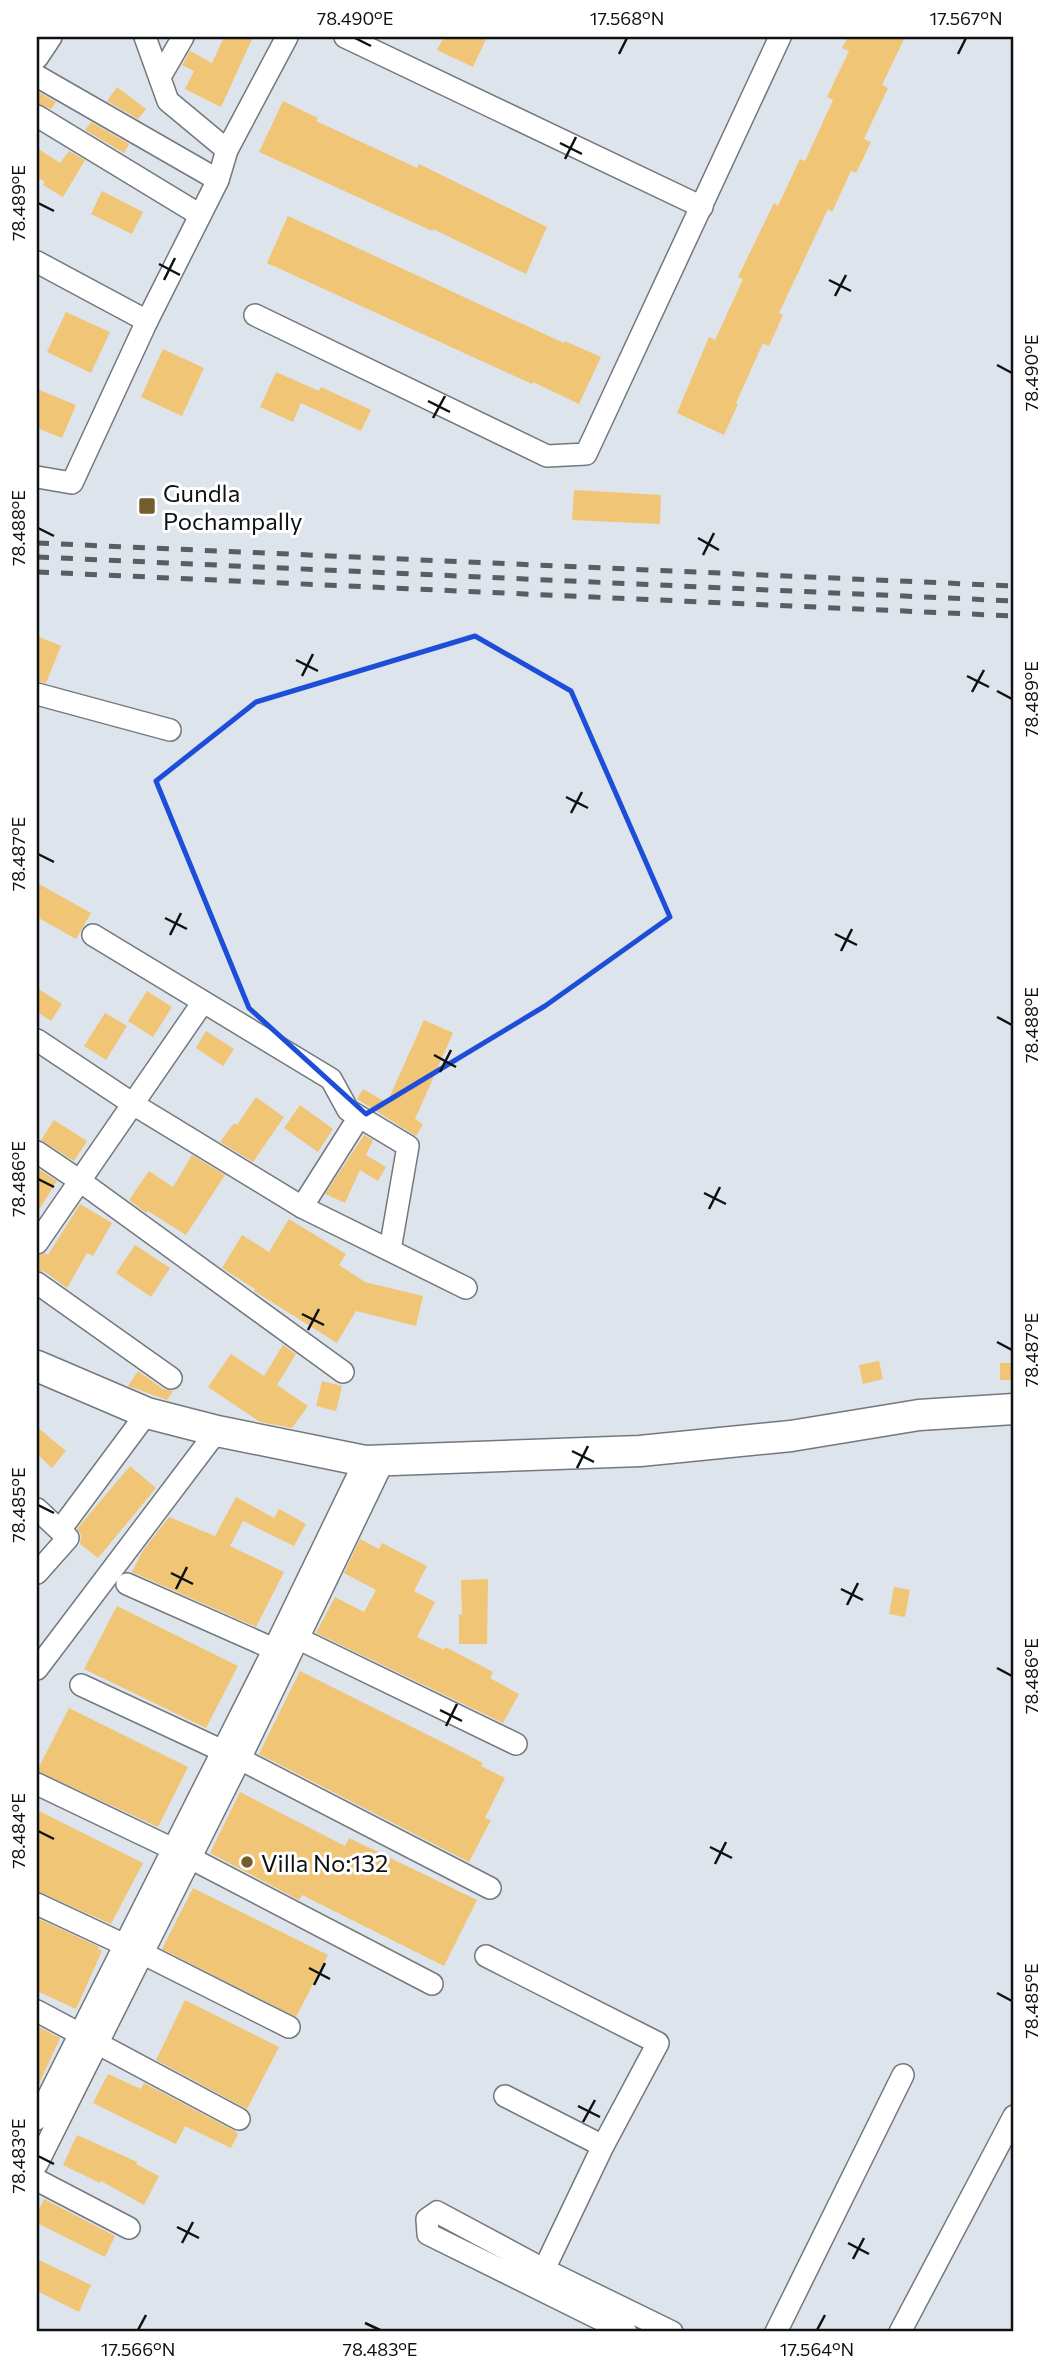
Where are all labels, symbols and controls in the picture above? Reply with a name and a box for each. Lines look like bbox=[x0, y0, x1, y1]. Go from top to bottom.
text: 78.490°E bbox=[317, 7, 393, 29]
text: 17.568°N bbox=[590, 7, 664, 29]
text: 17.567°N bbox=[929, 7, 1003, 29]
text: 78.489°E bbox=[7, 165, 29, 241]
text: 78.490°E bbox=[1020, 335, 1042, 411]
place label: Gundla Pochampally bbox=[163, 478, 302, 535]
text: 78.488°E bbox=[7, 490, 29, 566]
marker: Gundla Pochampally bbox=[137, 496, 157, 516]
text: 78.489°E bbox=[1020, 661, 1042, 737]
text: 78.487°E bbox=[7, 817, 29, 891]
text: 78.488°E bbox=[1020, 987, 1042, 1063]
text: 78.486°E bbox=[7, 1141, 29, 1217]
text: 78.487°E bbox=[1020, 1313, 1042, 1387]
text: 78.485°E bbox=[7, 1467, 29, 1543]
text: 78.486°E bbox=[1020, 1638, 1042, 1714]
text: 78.484°E bbox=[7, 1793, 29, 1869]
place label: Villa No:132 bbox=[261, 1848, 388, 1877]
marker: Villa No:132 bbox=[239, 1854, 255, 1870]
text: 78.485°E bbox=[1020, 1963, 1042, 2039]
text: 78.483°E bbox=[7, 2118, 29, 2194]
text: 17.566°N bbox=[101, 2338, 175, 2360]
text: 78.483°E bbox=[342, 2338, 418, 2360]
text: 17.564°N bbox=[780, 2338, 854, 2360]

